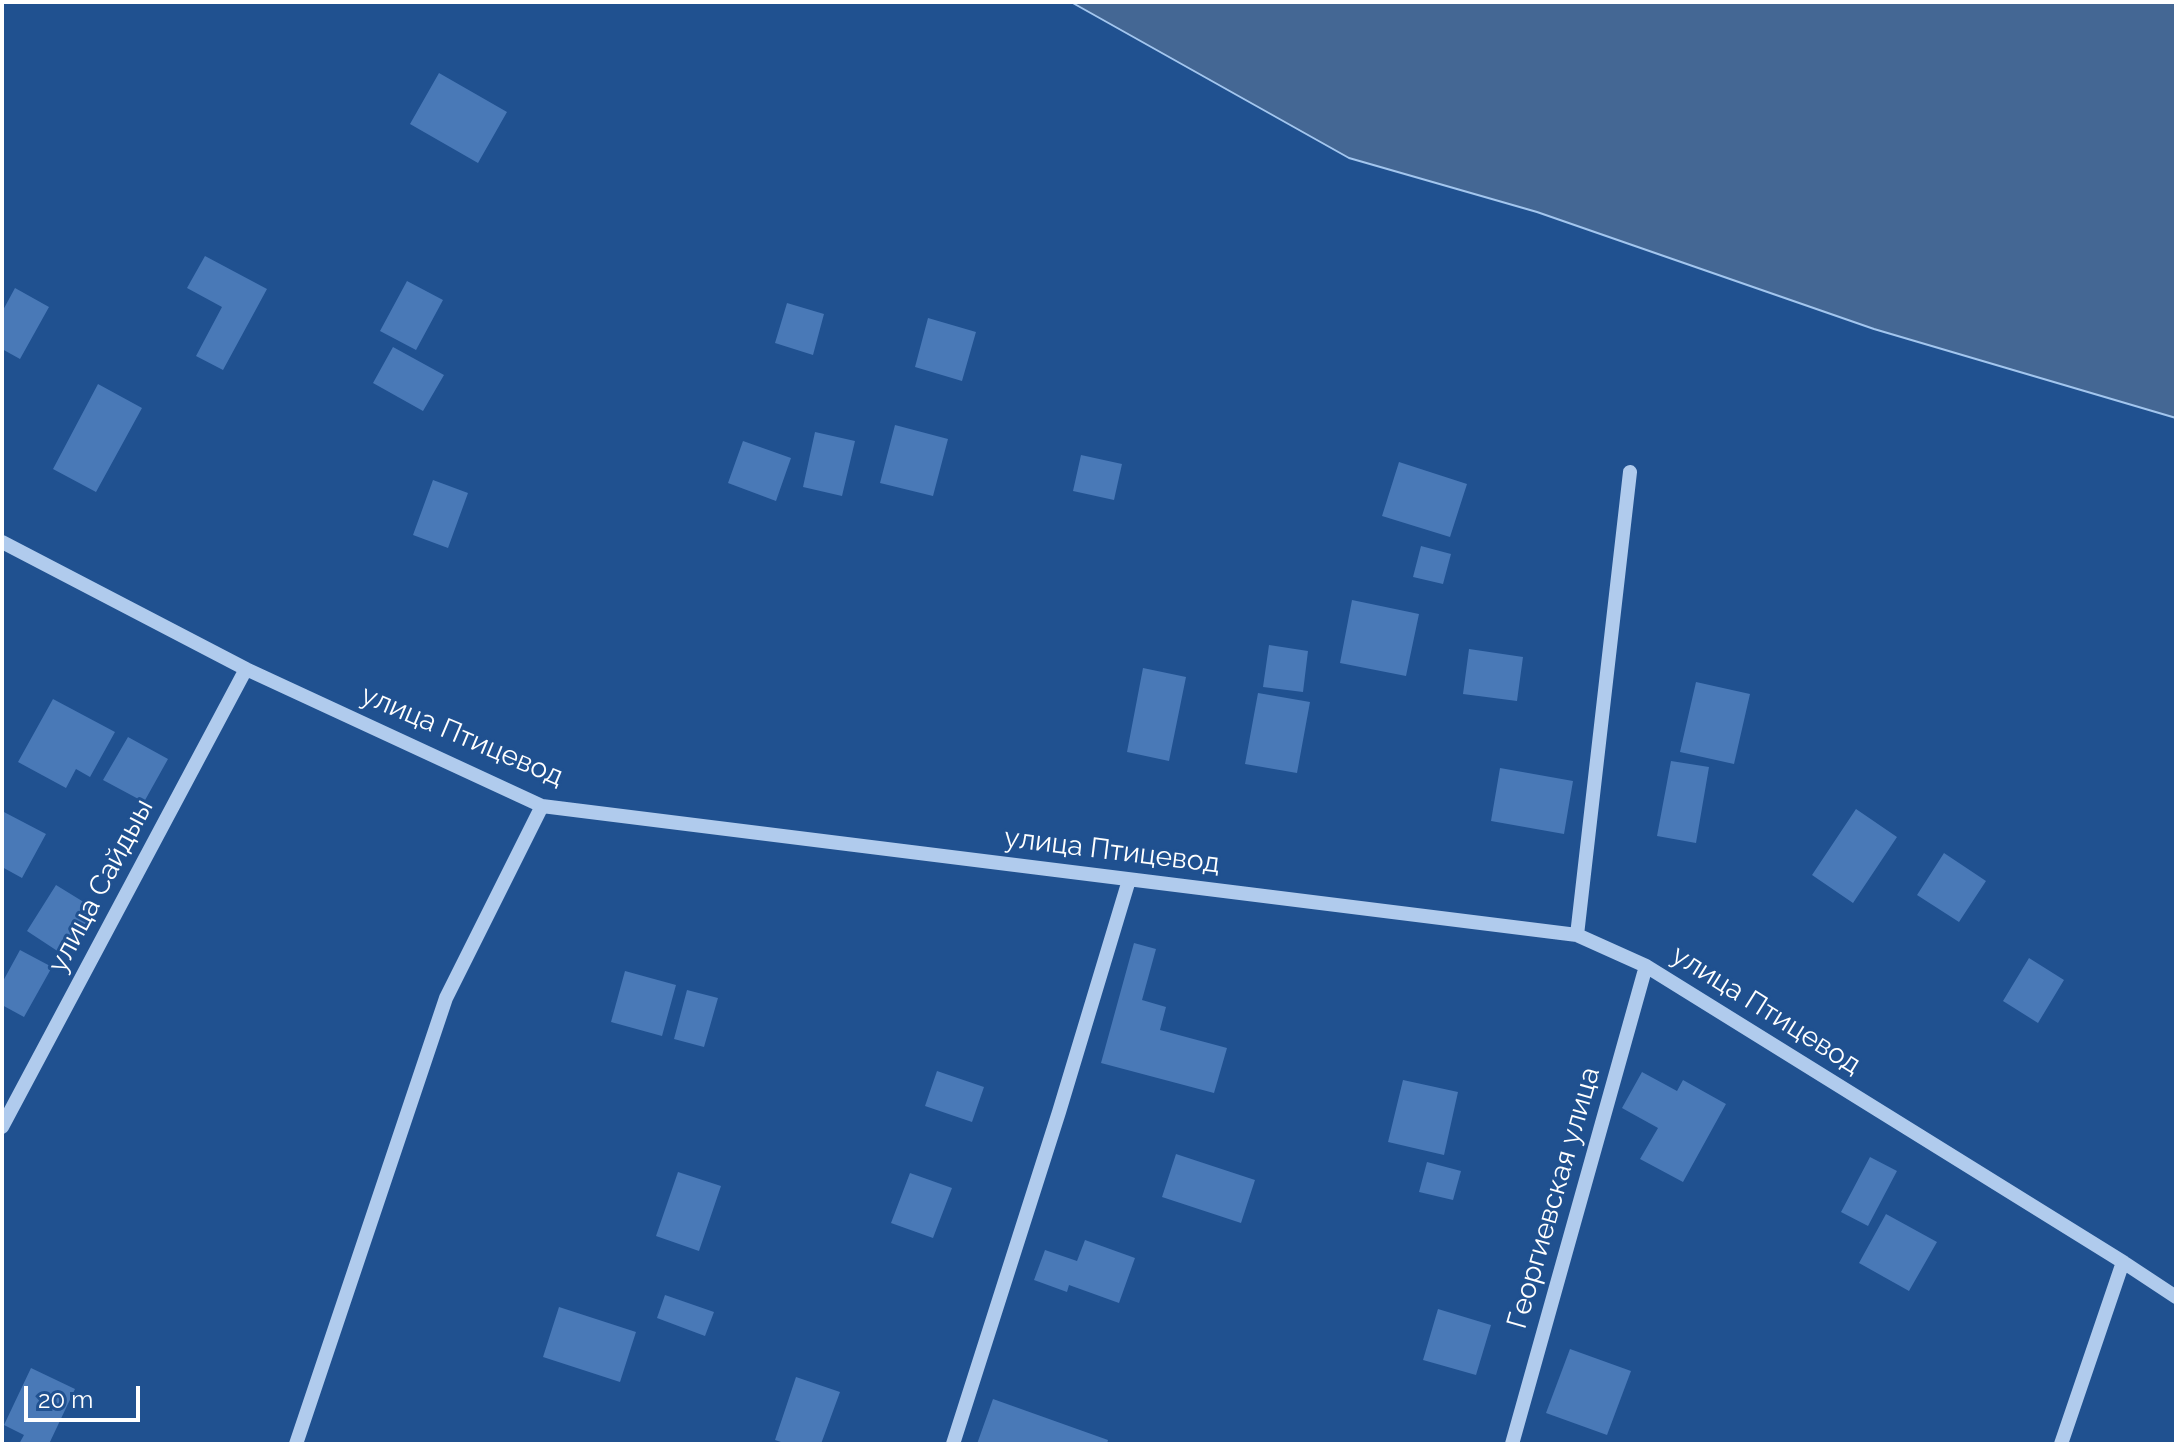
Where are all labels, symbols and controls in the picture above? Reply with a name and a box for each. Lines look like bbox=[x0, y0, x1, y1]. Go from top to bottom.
street label: улица Птицевод bbox=[356, 678, 568, 794]
street label: улица Сайдыы bbox=[41, 794, 161, 978]
street label: улица Птицевод bbox=[1002, 821, 1222, 881]
street label: улица Птицевод bbox=[1665, 938, 1867, 1082]
street label: Георгиевская улица bbox=[1501, 1064, 1607, 1332]
scale bar bbox=[28, 1370, 144, 1420]
text: 20 m bbox=[38, 1385, 93, 1414]

